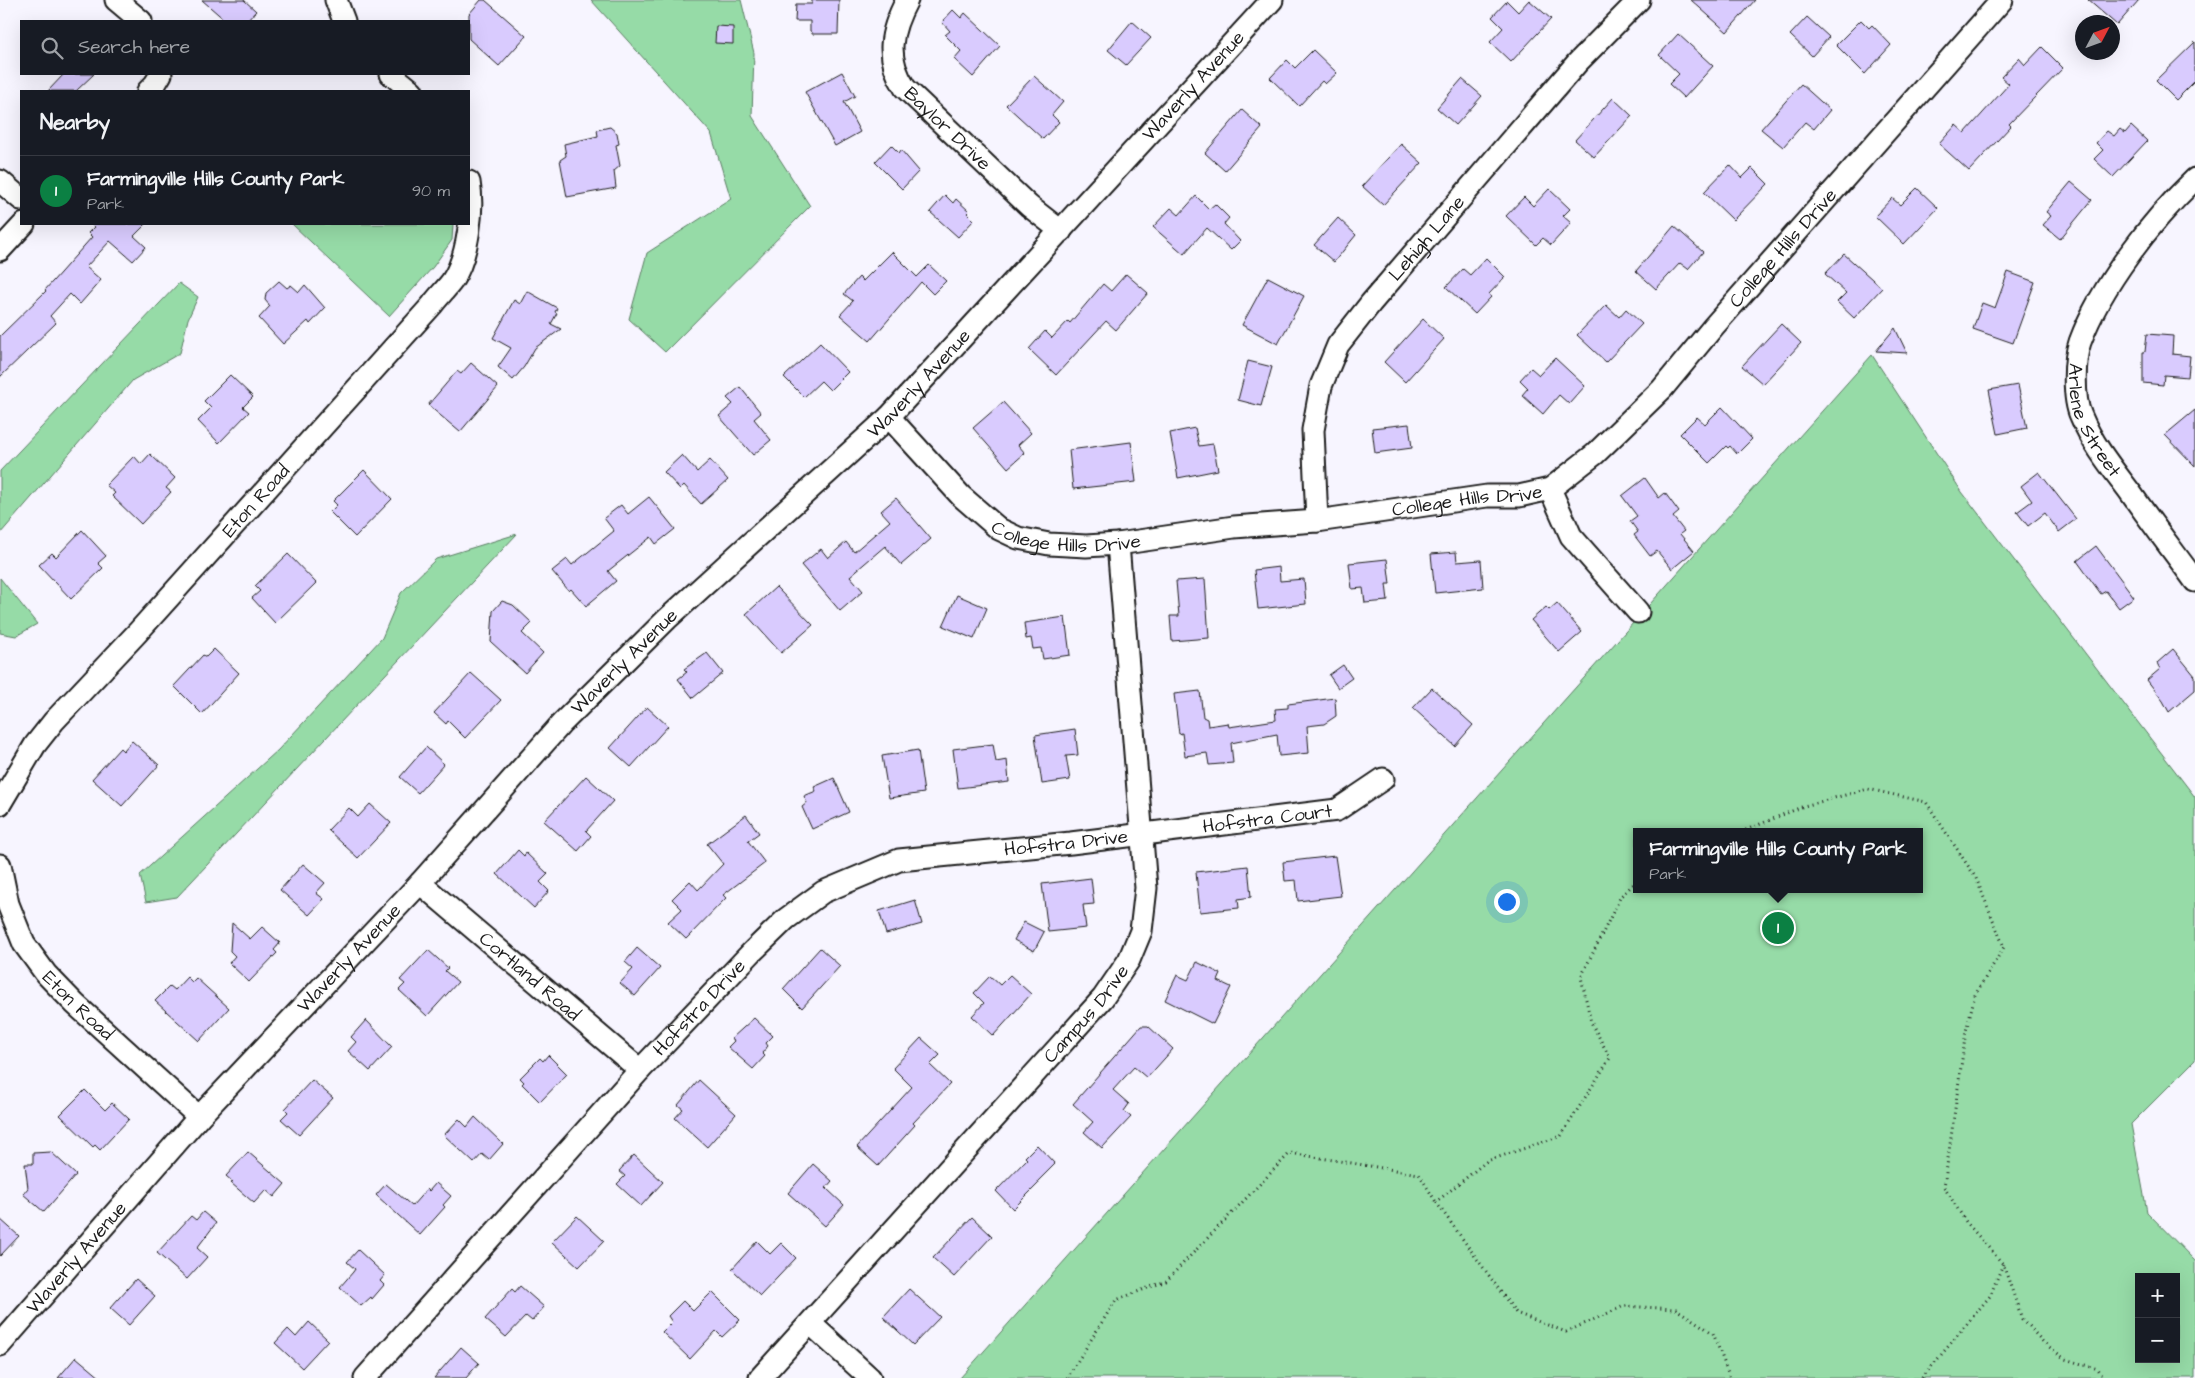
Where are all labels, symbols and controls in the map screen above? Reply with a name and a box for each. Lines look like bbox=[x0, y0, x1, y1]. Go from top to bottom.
north arrow bbox=[2075, 15, 2120, 60]
search box bbox=[20, 20, 470, 75]
street label: Waverly Avenue bbox=[1136, 25, 1251, 147]
icon: search bbox=[38, 34, 66, 62]
text: Search here bbox=[78, 34, 190, 61]
street label: Baylor Drive bbox=[898, 80, 997, 177]
text: Nearby bbox=[40, 108, 110, 137]
text: Farmingville Hills County Park bbox=[87, 166, 344, 193]
text: 1 bbox=[55, 180, 57, 202]
text: 90 m bbox=[412, 180, 450, 202]
street label: College Hills Drive bbox=[1723, 182, 1843, 314]
street label: Lehigh Lane bbox=[1382, 190, 1471, 287]
text: Park bbox=[87, 193, 124, 215]
street label: Waverly Avenue bbox=[861, 323, 977, 444]
street label: Arlene Street bbox=[2062, 363, 2128, 483]
street label: Eton Road bbox=[216, 458, 296, 543]
street label: College Hills Drive bbox=[1390, 478, 1545, 523]
street label: College Hills Drive bbox=[985, 514, 1143, 560]
street label: Waverly Avenue bbox=[565, 602, 684, 721]
street label: Hofstra Court bbox=[1201, 797, 1334, 840]
street label: Hofstra Drive bbox=[1003, 823, 1129, 863]
popup bbox=[1633, 828, 1923, 893]
text: Farmingville Hills County Park bbox=[1649, 836, 1907, 863]
text: Park bbox=[1649, 863, 1686, 885]
your location bbox=[1494, 889, 1520, 915]
street label: Waverly Avenue bbox=[291, 898, 407, 1019]
pin: 1 bbox=[1762, 909, 1794, 947]
street label: Cortland Road bbox=[473, 925, 586, 1027]
street label: Hofstra Drive bbox=[647, 953, 752, 1062]
street label: Campus Drive bbox=[1037, 959, 1135, 1069]
street label: Eton Road bbox=[36, 964, 120, 1047]
street label: Waverly Avenue bbox=[20, 1196, 133, 1320]
map controls bbox=[2135, 1273, 2180, 1363]
button: + bbox=[2135, 1273, 2180, 1318]
button: − bbox=[2135, 1318, 2180, 1363]

